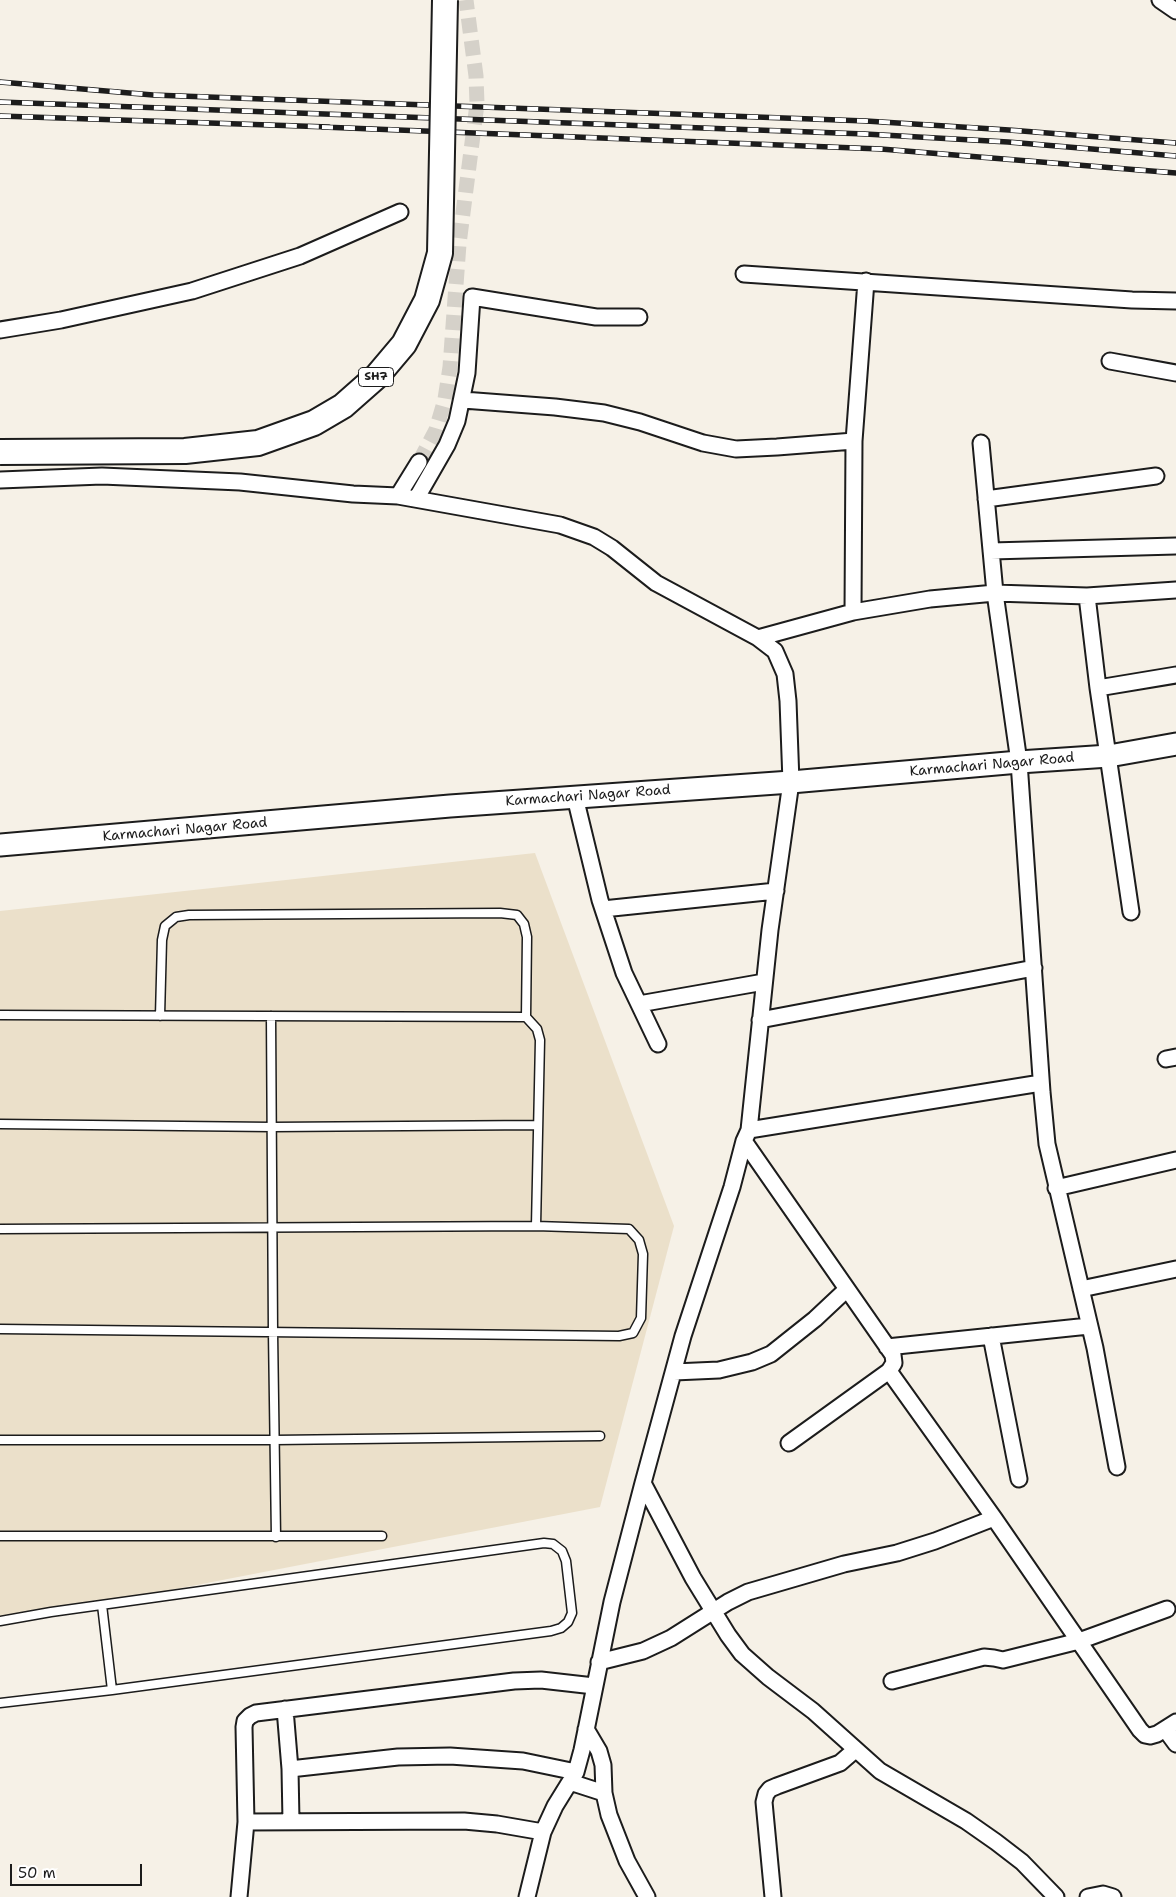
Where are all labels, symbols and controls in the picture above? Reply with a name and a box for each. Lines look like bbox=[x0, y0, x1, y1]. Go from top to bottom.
road number: SH7 bbox=[358, 368, 394, 387]
street label: Karmachari Nagar Road bbox=[909, 749, 1075, 781]
street label: Karmachari Nagar Road bbox=[505, 782, 671, 810]
street label: Karmachari Nagar Road bbox=[102, 814, 268, 846]
scale bar bbox=[12, 1854, 145, 1886]
text: 50 m bbox=[18, 1863, 56, 1883]

